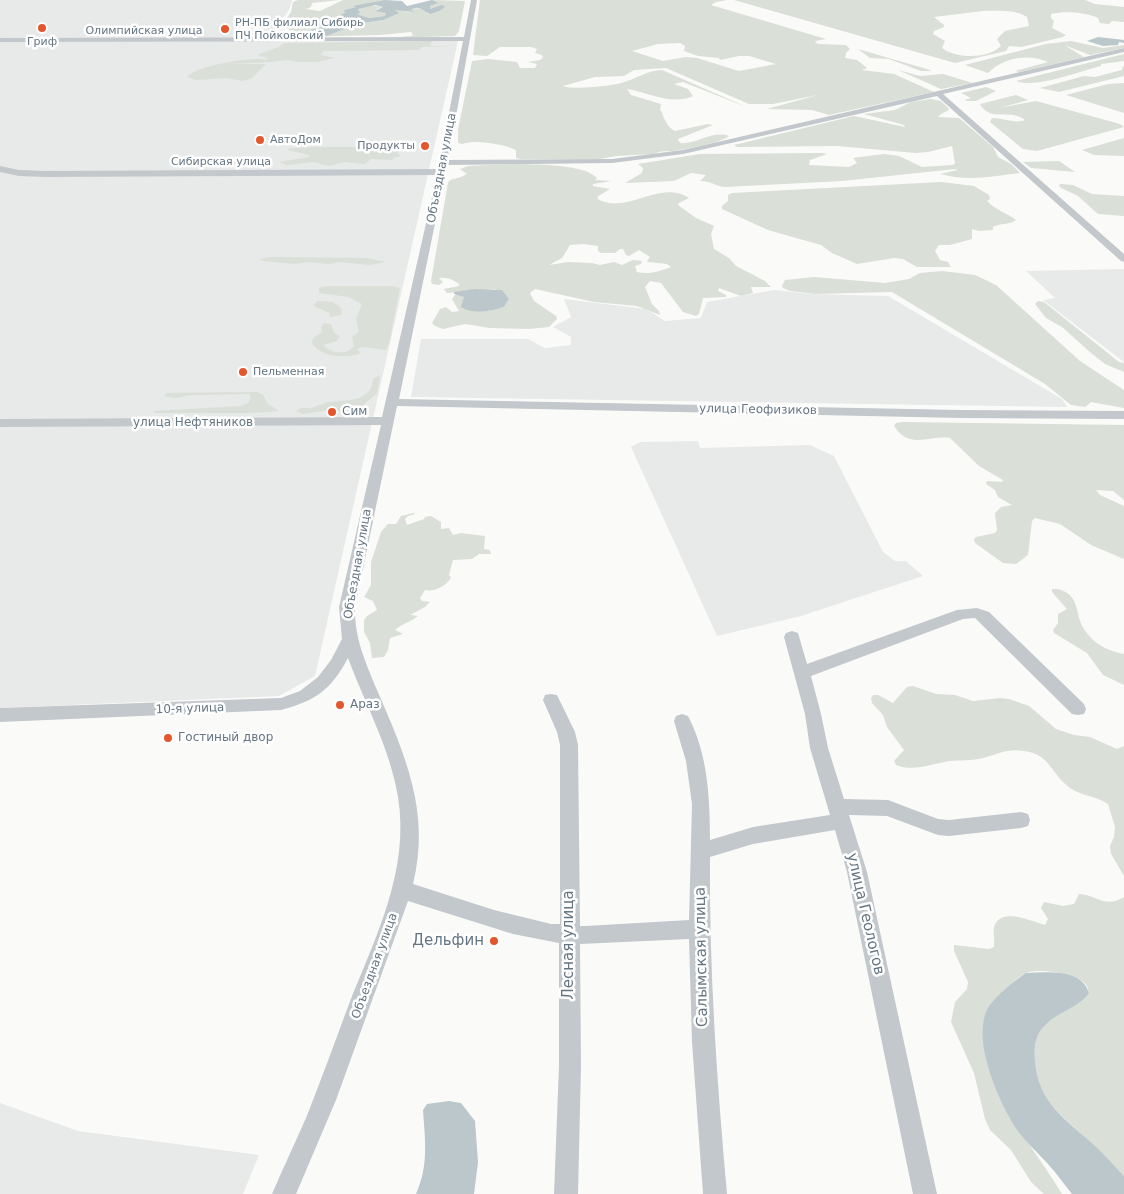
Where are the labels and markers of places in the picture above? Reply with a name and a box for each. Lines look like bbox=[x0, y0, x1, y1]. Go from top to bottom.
place label: РН-ПБ филиал Сибирь ПЧ Пойковский bbox=[235, 16, 363, 42]
marker: Гриф bbox=[36, 22, 48, 34]
marker: РН-ПБ филиал Сибирь ПЧ Пойковский bbox=[219, 23, 231, 35]
place label: Гриф bbox=[27, 35, 57, 49]
place label: АвтоДом bbox=[270, 133, 321, 147]
marker: АвтоДом bbox=[254, 134, 266, 146]
place label: Продукты bbox=[357, 139, 415, 153]
marker: Продукты bbox=[419, 140, 431, 152]
place label: Пельменная bbox=[253, 365, 324, 379]
marker: Пельменная bbox=[237, 366, 249, 378]
place label: Сим bbox=[342, 405, 367, 419]
marker: Сим bbox=[326, 406, 338, 418]
place label: Араз bbox=[350, 698, 380, 712]
marker: Араз bbox=[334, 699, 346, 711]
place label: Гостиный двор bbox=[178, 731, 273, 745]
marker: Гостиный двор bbox=[162, 732, 174, 744]
place label: Дельфин bbox=[412, 932, 484, 950]
marker: Дельфин bbox=[488, 935, 500, 947]

